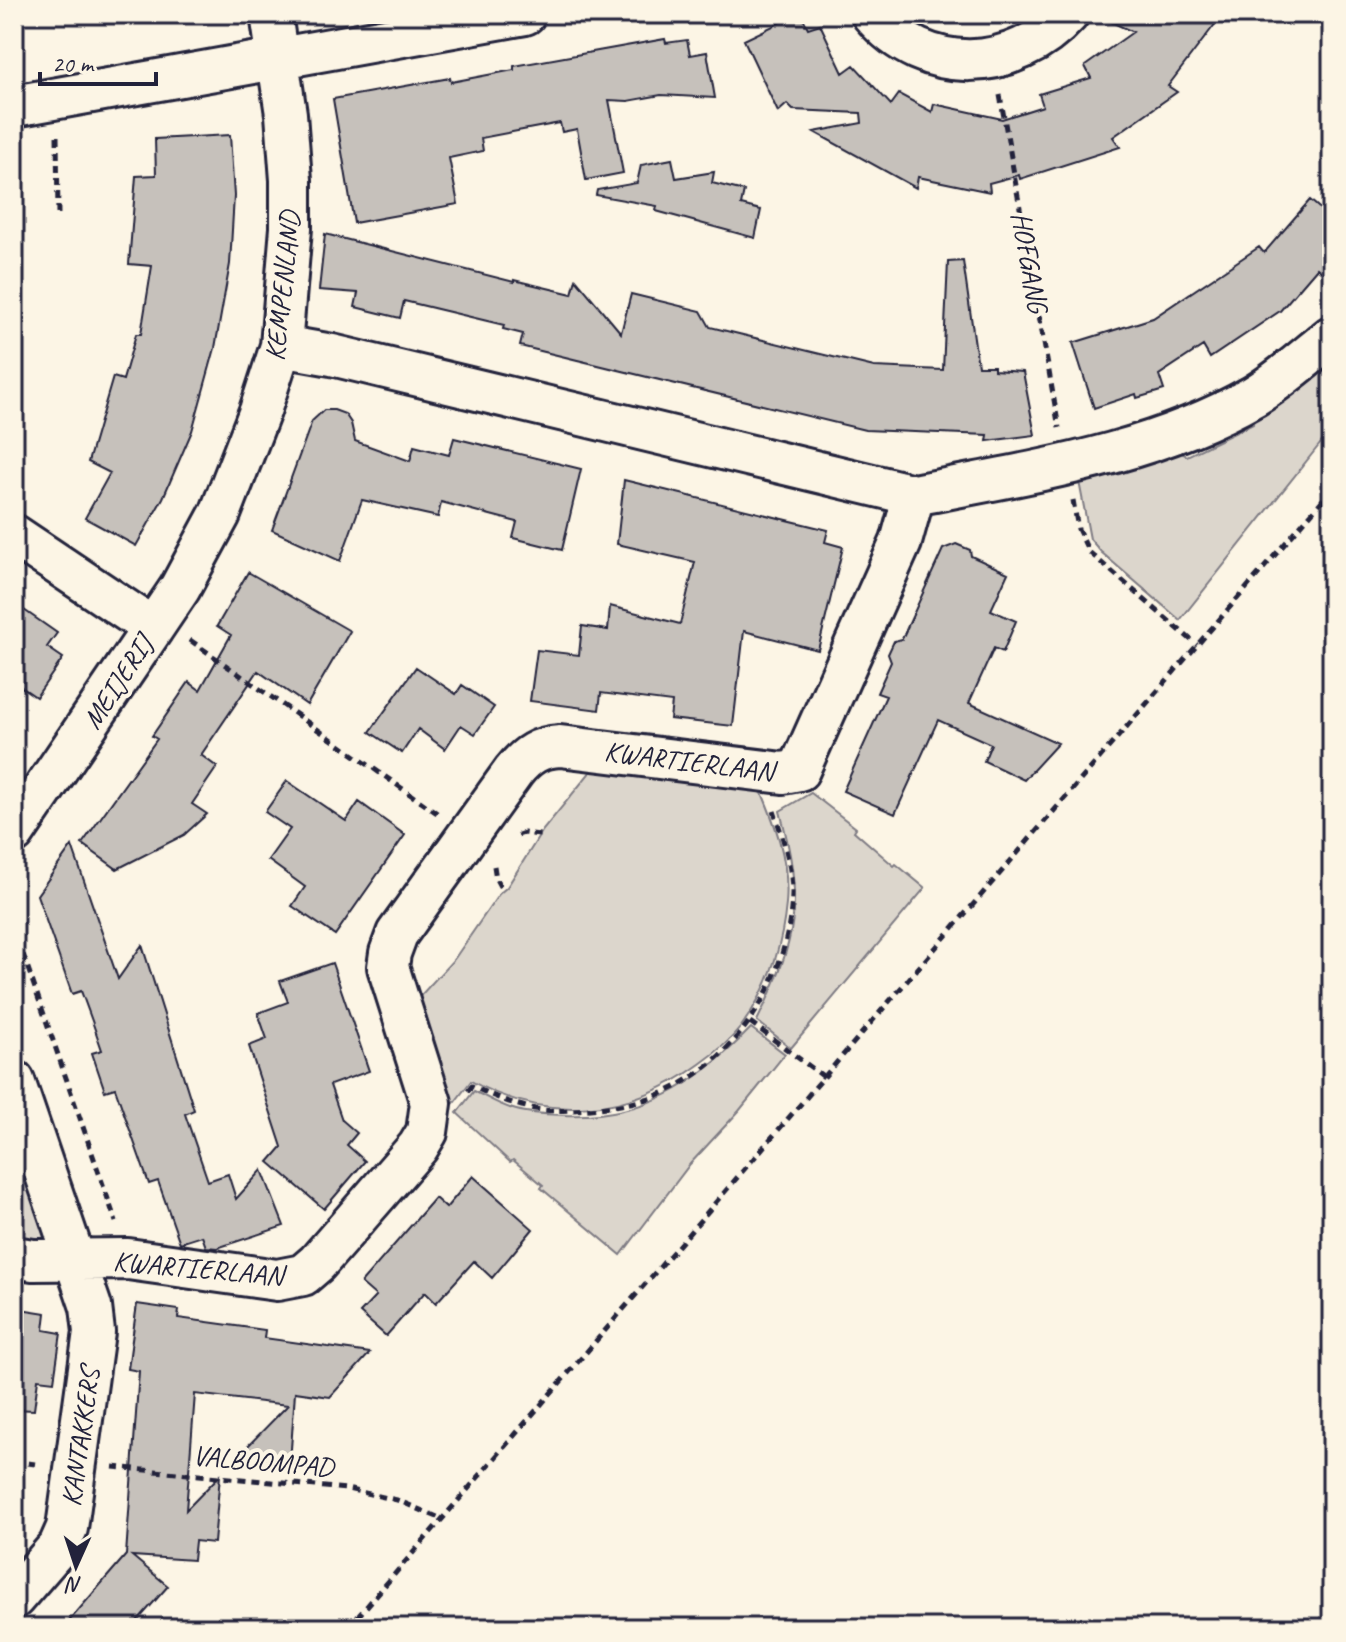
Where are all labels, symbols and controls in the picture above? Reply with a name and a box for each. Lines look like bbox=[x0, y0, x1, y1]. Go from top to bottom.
scale bar bbox=[40, 36, 156, 86]
text: 20 m bbox=[52, 49, 95, 79]
street label: KEMPENLAND bbox=[257, 207, 308, 362]
street label: HOFGANG bbox=[1004, 209, 1057, 318]
street label: MEIJERIJ bbox=[74, 625, 162, 735]
street label: KWARTIERLAAN bbox=[603, 733, 780, 789]
street label: KWARTIERLAAN bbox=[112, 1243, 288, 1293]
street label: KANTAKKERS bbox=[53, 1360, 108, 1508]
street label: VALBOOMPAD bbox=[191, 1437, 338, 1485]
north arrow bbox=[36, 1526, 116, 1606]
text: N bbox=[64, 1570, 83, 1599]

